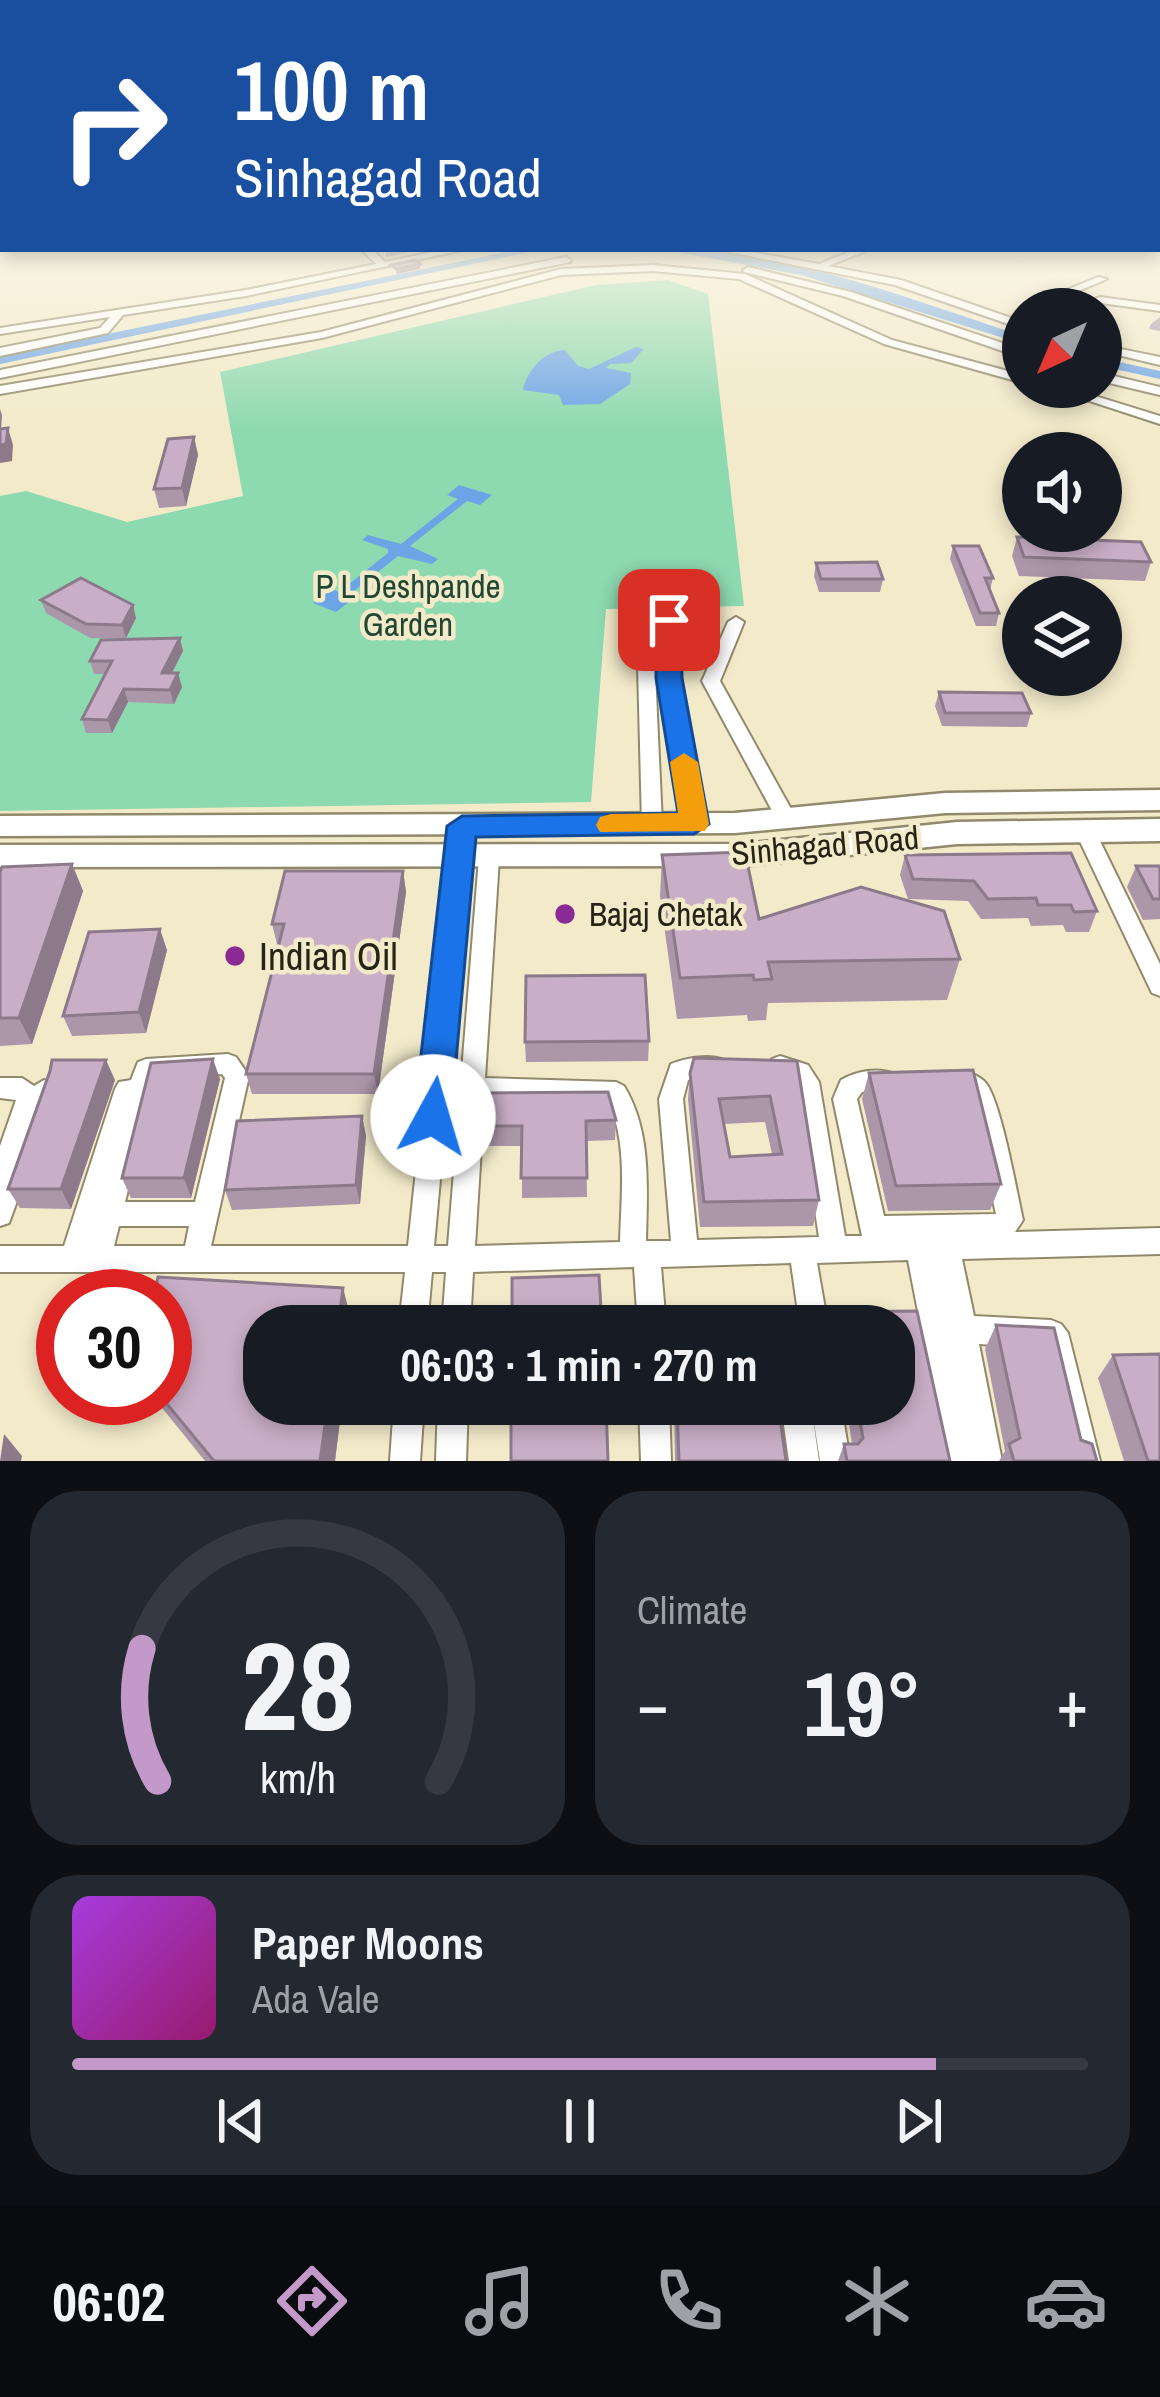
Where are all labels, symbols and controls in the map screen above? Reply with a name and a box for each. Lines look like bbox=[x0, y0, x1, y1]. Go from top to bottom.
text: 100 m bbox=[234, 33, 429, 146]
icon: right bbox=[36, 48, 192, 204]
text: Sinhagad Road bbox=[234, 141, 542, 214]
north arrow bbox=[1002, 288, 1122, 408]
map controls bbox=[1002, 288, 1122, 696]
button: sound bbox=[1002, 432, 1122, 552]
park label: P L Deshpande Garden bbox=[315, 564, 501, 646]
pin bbox=[618, 569, 720, 671]
button: layers bbox=[1002, 576, 1122, 696]
icon: arrive bbox=[636, 587, 702, 653]
street label: Sinhagad Road bbox=[729, 815, 921, 875]
place label: Bajaj Chetak bbox=[589, 892, 743, 936]
marker: Bajaj Chetak bbox=[552, 901, 578, 927]
place label: Indian Oil bbox=[259, 930, 398, 982]
marker: Indian Oil bbox=[222, 943, 248, 969]
position arrow bbox=[370, 1054, 496, 1180]
speed limit sign: 30 bbox=[36, 1269, 192, 1425]
text: 06:03 · 1 min · 270 m bbox=[401, 1334, 757, 1395]
text: Climate bbox=[637, 1584, 747, 1636]
text: 28 bbox=[241, 1601, 354, 1769]
text: 19° bbox=[803, 1643, 922, 1764]
text: − bbox=[637, 1659, 669, 1748]
text: + bbox=[1056, 1659, 1088, 1748]
text: km/h bbox=[259, 1749, 336, 1806]
text: Paper Moons bbox=[252, 1912, 484, 1973]
text: Ada Vale bbox=[252, 1973, 379, 2025]
icon: previous bbox=[208, 2088, 274, 2154]
icon: pause bbox=[547, 2088, 613, 2154]
icon: next bbox=[886, 2088, 952, 2154]
icon: directions bbox=[270, 2259, 354, 2343]
icon: music bbox=[458, 2259, 542, 2343]
icon: phone bbox=[647, 2259, 731, 2343]
icon: climate bbox=[835, 2259, 919, 2343]
icon: car bbox=[1024, 2259, 1108, 2343]
text: 06:02 bbox=[52, 2265, 165, 2338]

